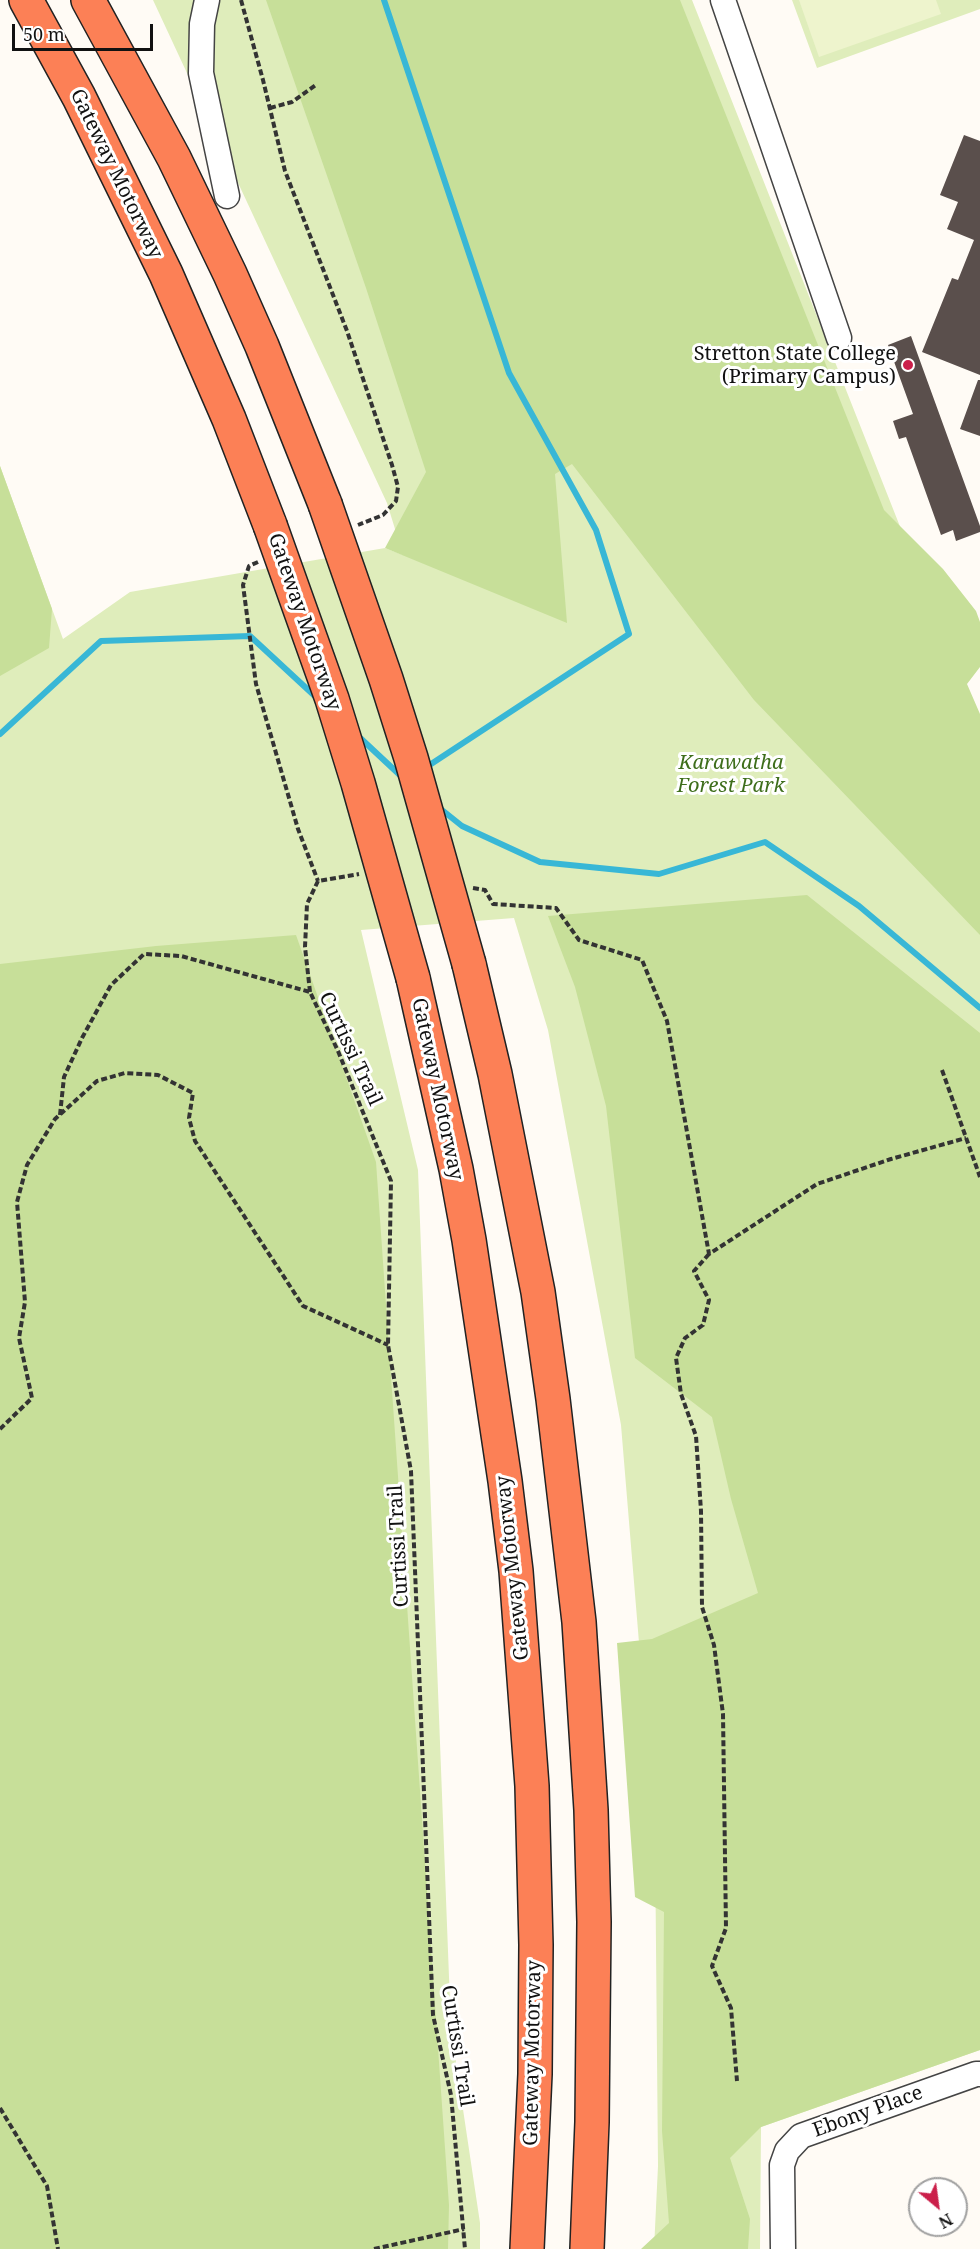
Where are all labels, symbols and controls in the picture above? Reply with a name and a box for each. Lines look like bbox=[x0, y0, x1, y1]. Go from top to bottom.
scale bar bbox=[15, 12, 156, 50]
text: 50 m bbox=[23, 22, 65, 46]
street label: Gateway Motorway bbox=[65, 85, 167, 263]
place label: Stretton State College (Primary Campus) bbox=[694, 342, 896, 389]
marker: Stretton State College (Primary Campus) bbox=[901, 358, 915, 372]
street label: Gateway Motorway bbox=[262, 530, 346, 714]
park label: Karawatha Forest Park bbox=[677, 751, 785, 798]
street label: Curtissi Trail bbox=[313, 988, 387, 1110]
street label: Gateway Motorway bbox=[406, 996, 468, 1182]
street label: Gateway Motorway bbox=[491, 1474, 535, 1662]
street label: Curtissi Trail bbox=[384, 1484, 414, 1608]
street label: Gateway Motorway bbox=[519, 1960, 547, 2146]
street label: Curtissi Trail bbox=[436, 1984, 478, 2108]
street label: Ebony Place bbox=[810, 2081, 926, 2143]
north arrow bbox=[908, 2177, 968, 2237]
text: N bbox=[935, 2208, 957, 2234]

